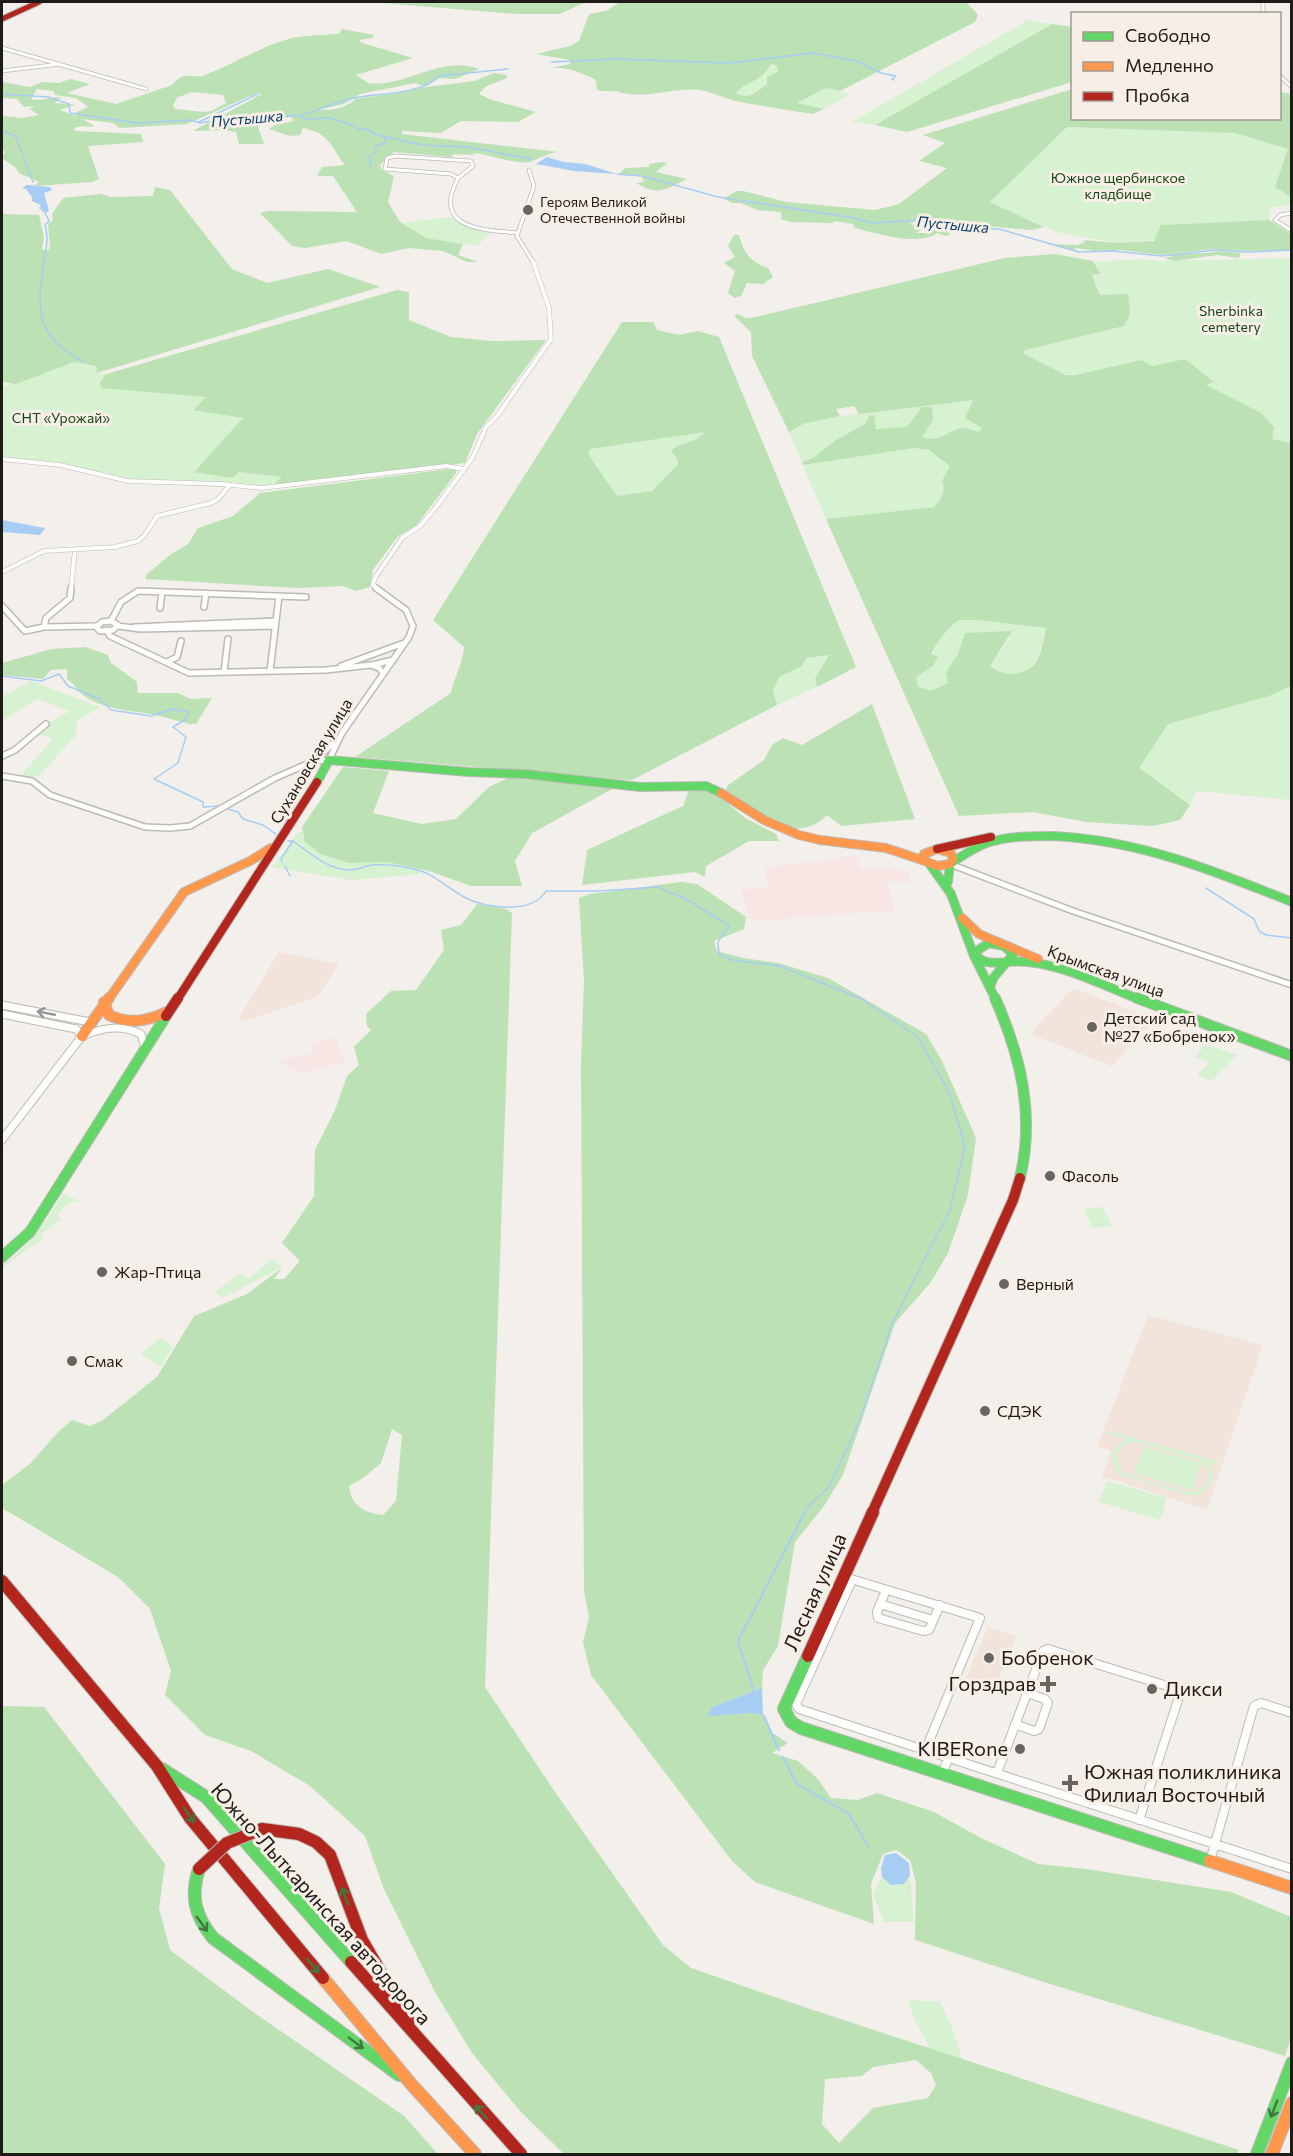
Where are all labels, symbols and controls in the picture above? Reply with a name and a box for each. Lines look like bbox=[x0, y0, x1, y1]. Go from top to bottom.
legend bbox=[1071, 12, 1281, 120]
text: Свободно bbox=[1125, 24, 1211, 46]
text: Медленно bbox=[1125, 54, 1214, 76]
text: Пробка bbox=[1125, 84, 1190, 106]
water label: Пустышка bbox=[210, 106, 284, 130]
park label: Южное щербинское кладбище bbox=[1051, 169, 1185, 202]
place label: Героям Великой Отечественной войны bbox=[540, 193, 685, 226]
marker: Героям Великой Отечественной войны bbox=[521, 203, 535, 217]
water label: Пустышка bbox=[916, 212, 990, 236]
park label: Sherbinka cemetery bbox=[1199, 302, 1263, 335]
park label: СНТ «Урожай» bbox=[12, 409, 110, 426]
street label: Сухановская улица bbox=[266, 695, 356, 827]
street label: Крымская улица bbox=[1045, 941, 1167, 1000]
one-way arrow bbox=[36, 1007, 56, 1018]
place label: Детский сад №27 «Бобренок» bbox=[1104, 1008, 1236, 1045]
marker: Детский сад №27 «Бобренок» bbox=[1085, 1020, 1099, 1034]
place label: Фасоль bbox=[1062, 1166, 1119, 1185]
marker: Фасоль bbox=[1043, 1169, 1057, 1183]
place label: Жар-Птица bbox=[114, 1262, 201, 1281]
marker: Жар-Птица bbox=[95, 1265, 109, 1279]
place label: Верный bbox=[1016, 1274, 1074, 1293]
marker: Верный bbox=[997, 1277, 1011, 1291]
place label: Смак bbox=[84, 1351, 124, 1370]
marker: Смак bbox=[65, 1354, 79, 1368]
place label: СДЭК bbox=[997, 1401, 1042, 1420]
marker: СДЭК bbox=[978, 1404, 992, 1418]
street label: Лесная улица bbox=[777, 1529, 851, 1654]
place label: Бобренок bbox=[1001, 1645, 1094, 1669]
marker: Бобренок bbox=[982, 1651, 996, 1665]
place label: Горздрав bbox=[949, 1671, 1036, 1695]
place label: Дикси bbox=[1164, 1676, 1223, 1700]
marker: Горздрав bbox=[1041, 1677, 1055, 1691]
marker: Дикси bbox=[1145, 1682, 1159, 1696]
place label: KIBERone bbox=[918, 1736, 1008, 1760]
marker: KIBERone bbox=[1013, 1742, 1027, 1756]
place label: Южная поликлиника Филиал Восточный bbox=[1084, 1759, 1282, 1806]
marker: Южная поликлиника Филиал Восточный bbox=[1061, 1774, 1079, 1792]
street label: Южно-Лыткаринская автодорога bbox=[207, 1777, 437, 2029]
one-way arrow bbox=[183, 1806, 195, 1823]
one-way arrow bbox=[339, 1888, 350, 1906]
one-way arrow bbox=[196, 1916, 208, 1932]
one-way arrow bbox=[306, 1958, 319, 1974]
one-way arrow bbox=[348, 2036, 364, 2049]
one-way arrow bbox=[1268, 2099, 1279, 2118]
one-way arrow bbox=[474, 2105, 488, 2120]

